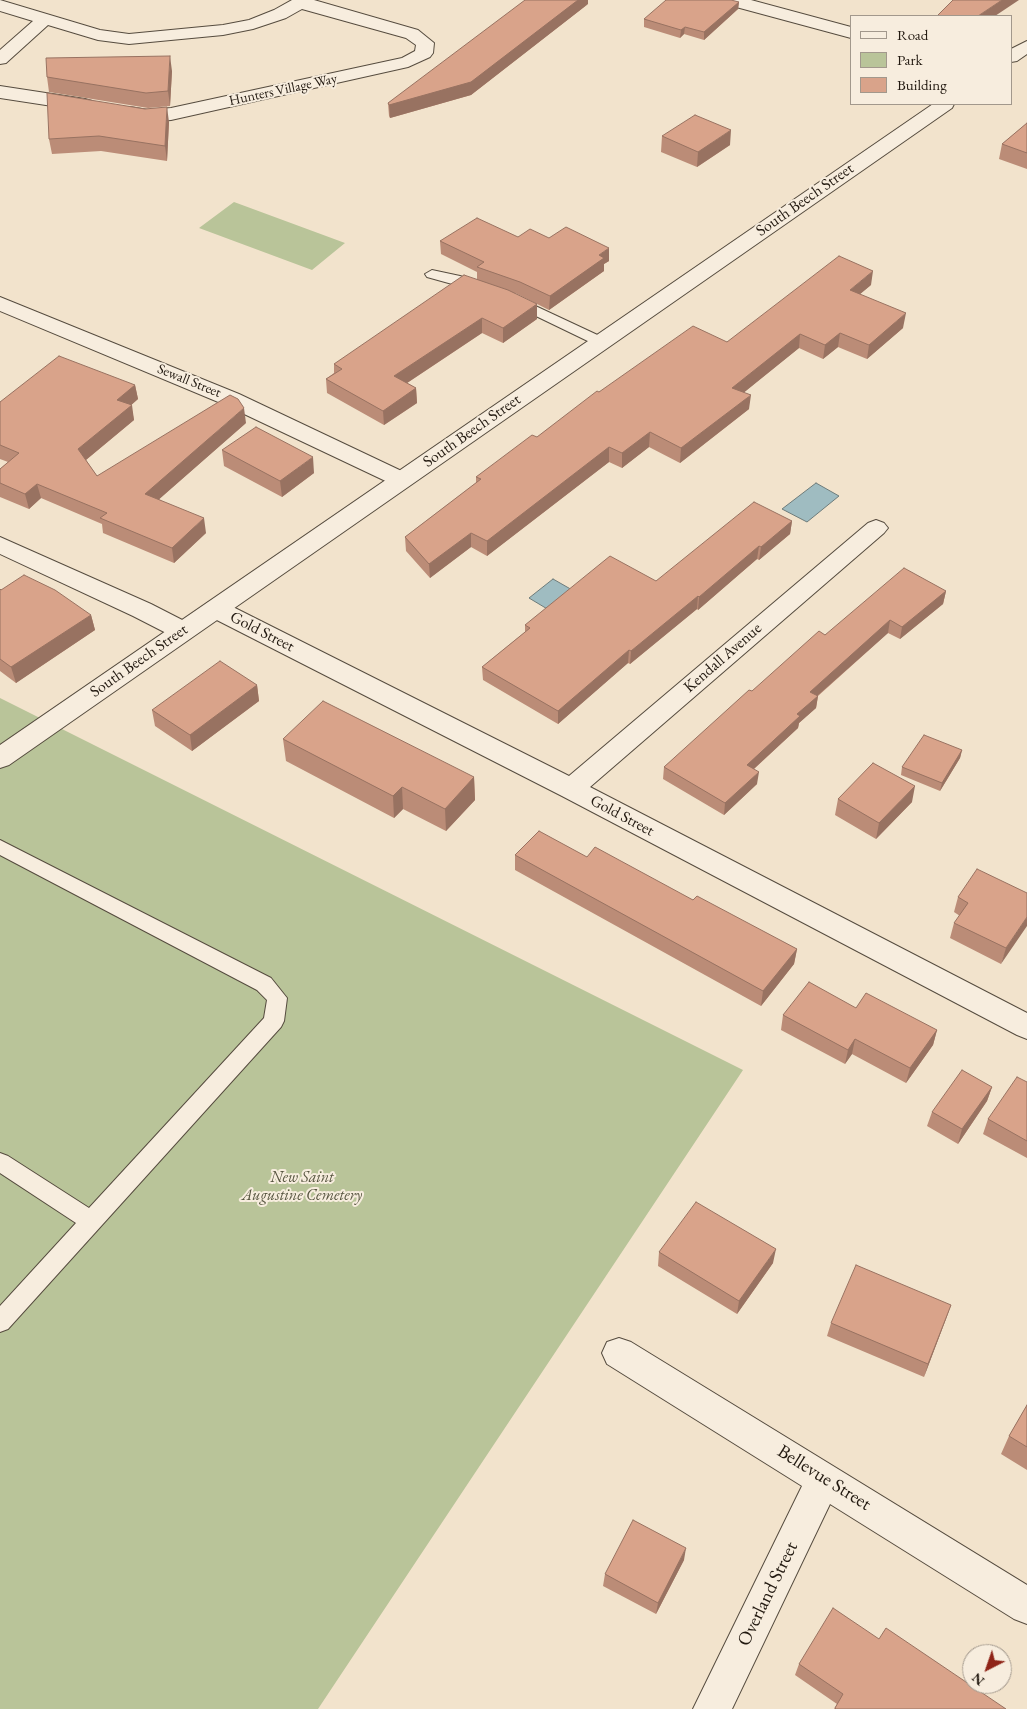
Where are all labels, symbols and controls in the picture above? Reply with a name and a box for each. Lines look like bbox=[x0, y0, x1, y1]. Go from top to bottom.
legend bbox=[850, 15, 1012, 105]
text: Road bbox=[897, 25, 928, 44]
text: Park bbox=[897, 50, 923, 69]
street label: Hunters Village Way bbox=[227, 70, 339, 110]
text: Building bbox=[897, 75, 947, 94]
street label: South Beech Street bbox=[752, 159, 858, 241]
street label: Sewall Street bbox=[155, 361, 223, 401]
street label: South Beech Street bbox=[419, 390, 525, 472]
street label: Gold Street bbox=[227, 608, 297, 656]
street label: Kendall Avenue bbox=[680, 619, 766, 697]
street label: South Beech Street bbox=[86, 620, 192, 702]
street label: Gold Street bbox=[587, 791, 657, 841]
park label: New Saint Augustine Cemetery bbox=[242, 1168, 362, 1206]
street label: Bellevue Street bbox=[773, 1440, 875, 1516]
street label: Overland Street bbox=[733, 1538, 803, 1650]
north arrow bbox=[962, 1644, 1012, 1694]
text: N bbox=[968, 1669, 988, 1690]

